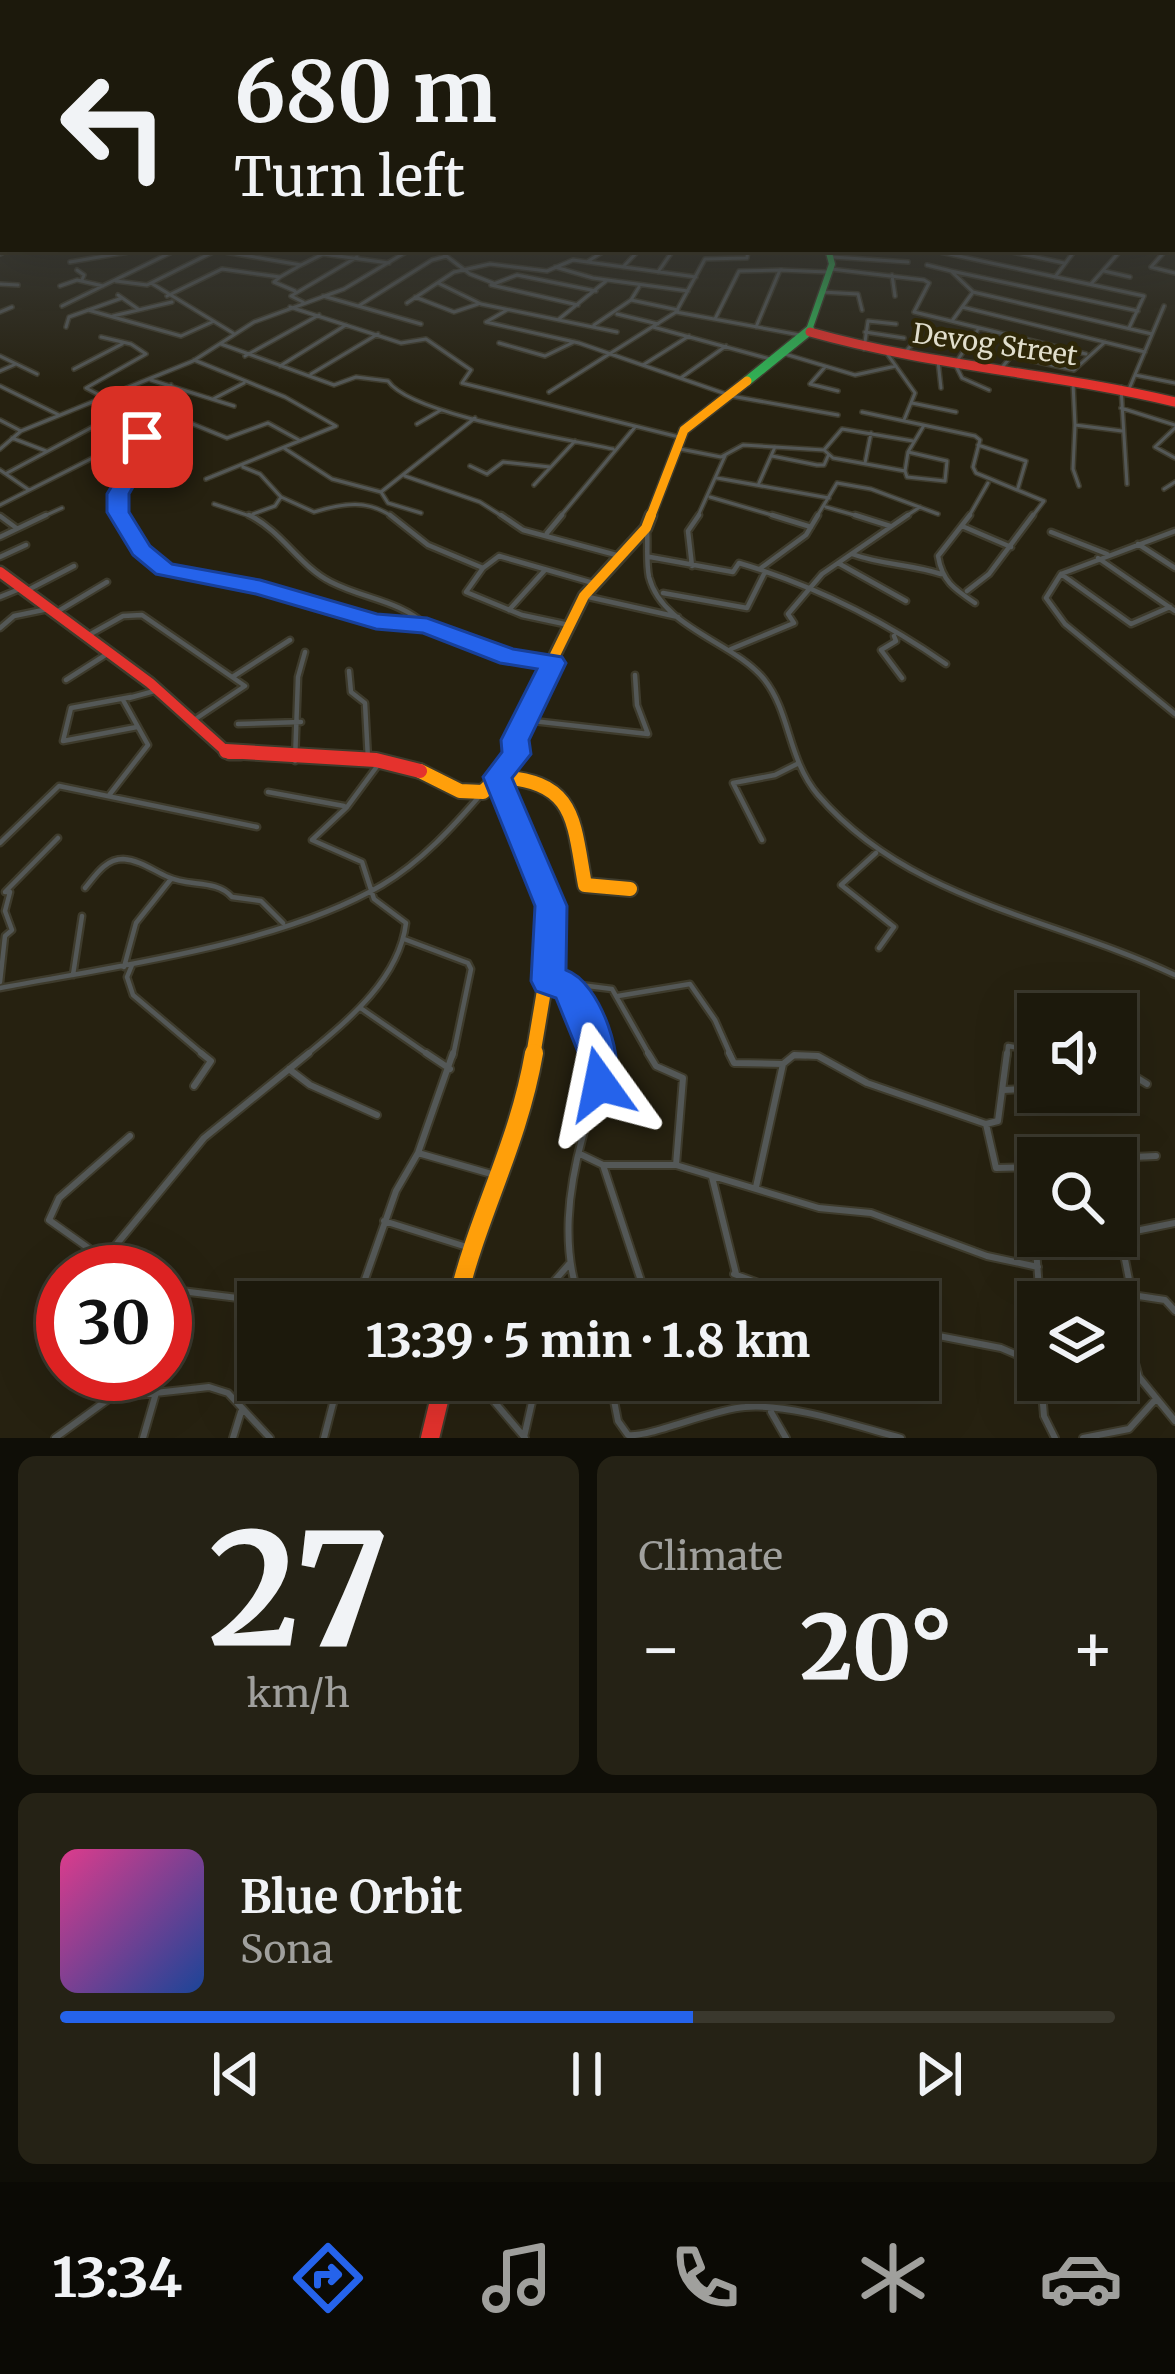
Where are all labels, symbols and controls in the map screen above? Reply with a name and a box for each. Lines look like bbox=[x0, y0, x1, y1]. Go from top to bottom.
text: 680 m bbox=[234, 39, 497, 145]
icon: left bbox=[36, 48, 192, 204]
text: Turn left bbox=[234, 143, 465, 211]
street label: Devog Street bbox=[910, 316, 1080, 373]
pin bbox=[91, 386, 193, 488]
icon: arrive bbox=[109, 404, 175, 470]
map controls bbox=[1017, 993, 1137, 1401]
button: sound bbox=[1017, 993, 1137, 1113]
position arrow bbox=[537, 1021, 663, 1147]
button: search bbox=[1017, 1137, 1137, 1257]
speed limit sign: 30 bbox=[36, 1245, 192, 1401]
button: layers bbox=[1017, 1281, 1137, 1401]
text: 13:39 · 5 min · 1.8 km bbox=[366, 1313, 810, 1369]
text: 27 bbox=[208, 1492, 388, 1689]
text: Climate bbox=[639, 1532, 783, 1581]
text: 20° bbox=[800, 1591, 954, 1705]
text: − bbox=[639, 1607, 683, 1690]
text: + bbox=[1071, 1607, 1115, 1690]
text: km/h bbox=[247, 1669, 350, 1718]
text: Blue Orbit bbox=[240, 1869, 463, 1925]
text: Sona bbox=[240, 1925, 333, 1974]
icon: previous bbox=[203, 2041, 269, 2107]
icon: pause bbox=[554, 2041, 620, 2107]
icon: next bbox=[906, 2041, 972, 2107]
icon: directions bbox=[286, 2236, 370, 2320]
icon: music bbox=[475, 2236, 559, 2320]
icon: phone bbox=[663, 2236, 747, 2320]
icon: climate bbox=[851, 2236, 935, 2320]
icon: car bbox=[1039, 2236, 1123, 2320]
text: 13:34 bbox=[52, 2244, 182, 2312]

